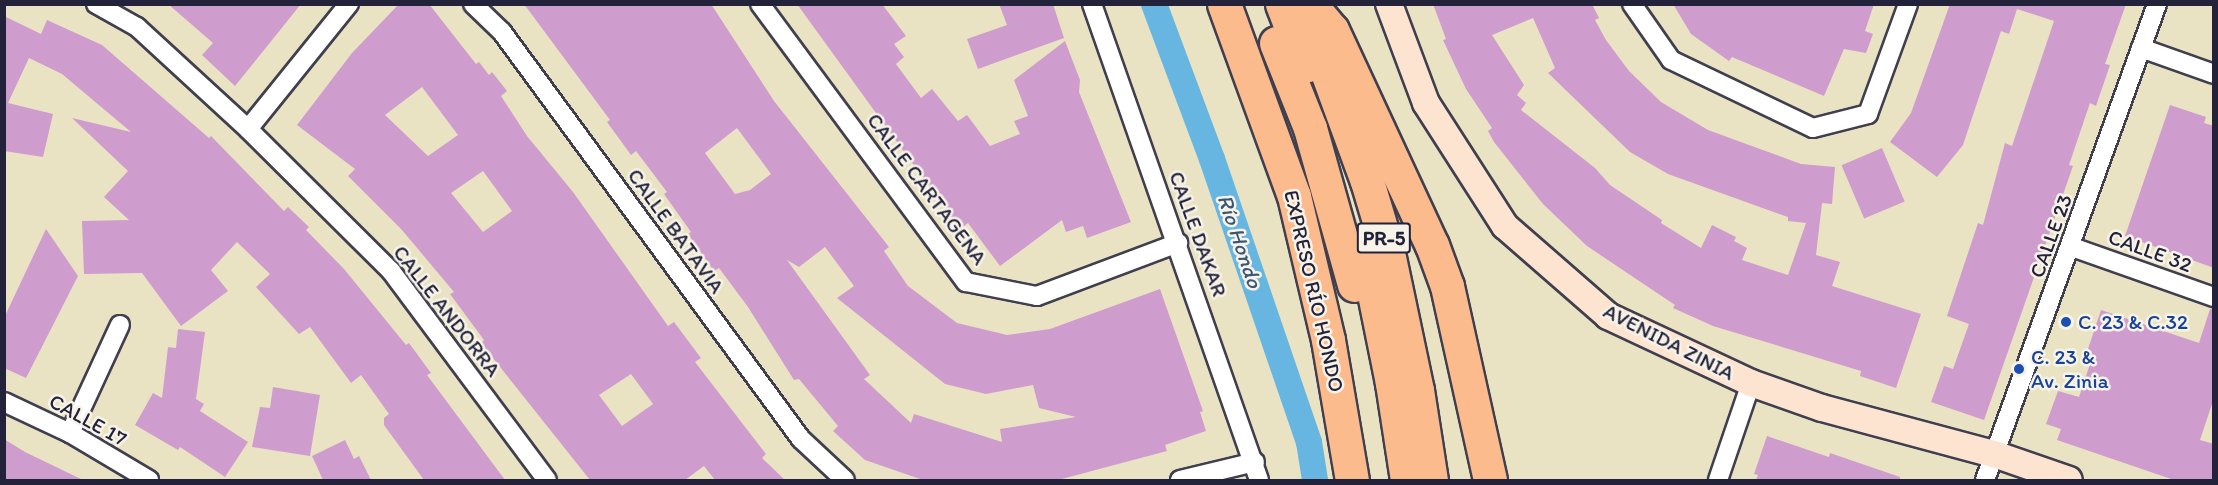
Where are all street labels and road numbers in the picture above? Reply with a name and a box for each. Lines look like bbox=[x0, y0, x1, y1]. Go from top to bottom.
street label: CALLE CARTAGENA bbox=[862, 108, 992, 270]
street label: CALLE BATAVIA bbox=[622, 163, 730, 299]
street label: CALLE DAKAR bbox=[1164, 168, 1232, 300]
street label: EXPRESO RÍO HONDO bbox=[1278, 187, 1350, 395]
street label: CALLE 23 bbox=[2024, 191, 2078, 281]
road number: PR-5 bbox=[1356, 221, 1412, 255]
street label: CALLE 32 bbox=[2105, 224, 2195, 278]
street label: CALLE ANDORRA bbox=[388, 240, 506, 382]
street label: AVENIDA ZINIA bbox=[1599, 298, 1739, 386]
street label: CALLE 17 bbox=[45, 388, 131, 452]

